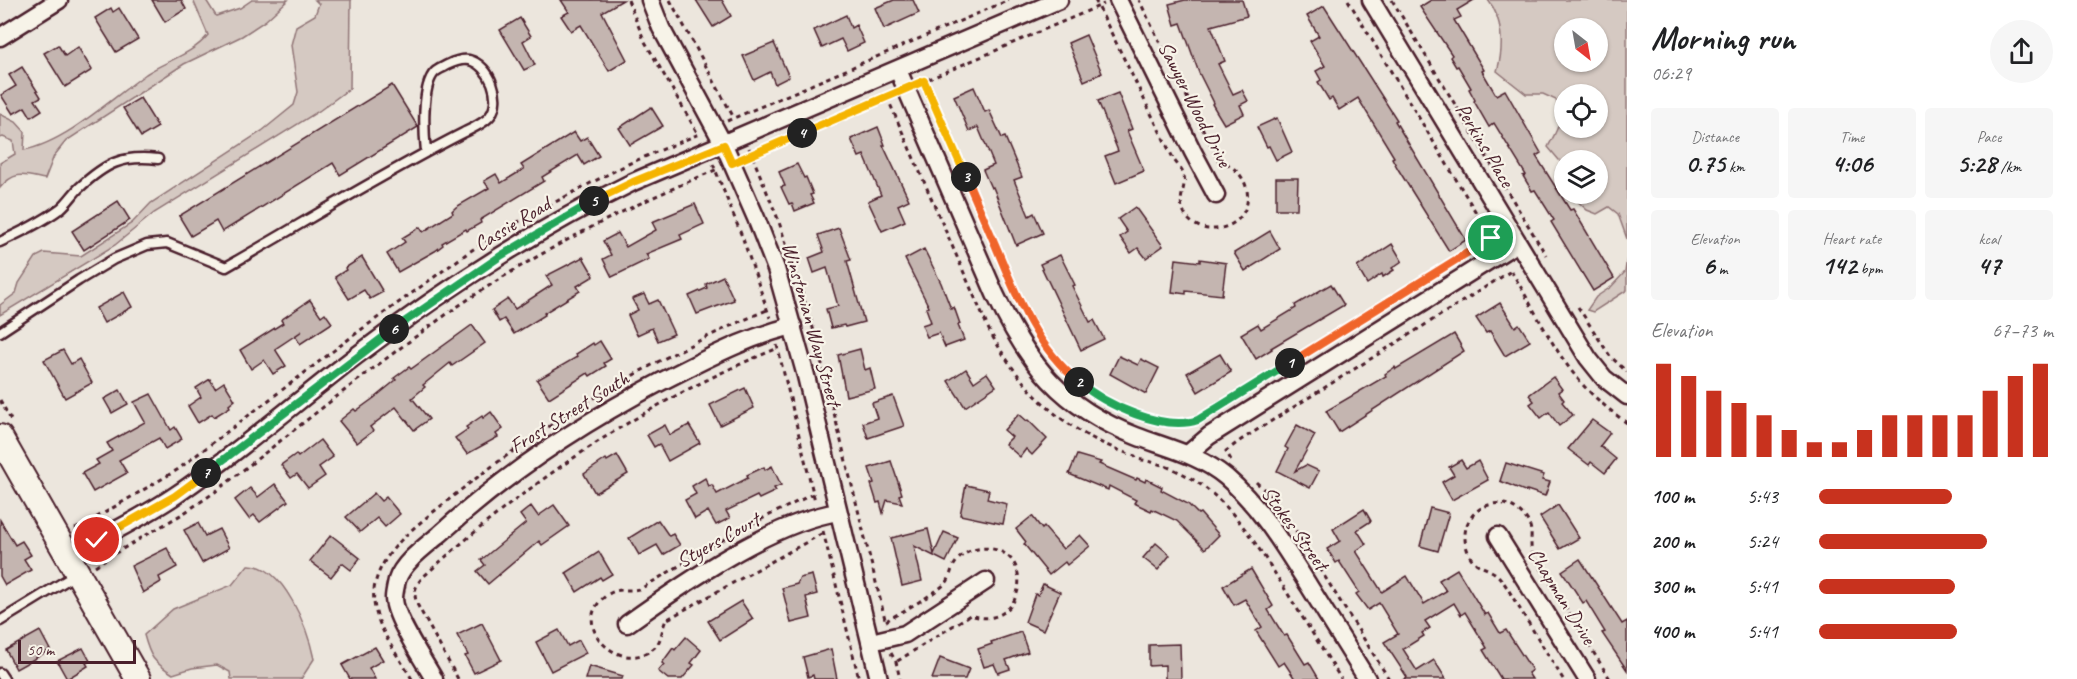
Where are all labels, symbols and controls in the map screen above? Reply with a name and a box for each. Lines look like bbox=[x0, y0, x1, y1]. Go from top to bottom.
text: Morning run bbox=[1651, 17, 1795, 59]
north arrow bbox=[1554, 18, 1608, 72]
map controls bbox=[1554, 18, 1608, 204]
button: share bbox=[1990, 20, 2053, 83]
street label: Sawyer Wood Drive bbox=[1152, 37, 1238, 172]
text: 06:29 bbox=[1651, 61, 1691, 86]
button: locate bbox=[1554, 84, 1608, 138]
street label: Perkins Place bbox=[1450, 98, 1521, 194]
pin: 4 bbox=[787, 118, 817, 148]
text: 4 bbox=[798, 123, 806, 143]
text: Distance bbox=[1691, 127, 1739, 147]
text: Time bbox=[1840, 127, 1864, 147]
text: Pace bbox=[1977, 127, 2001, 147]
text: 0.75 bbox=[1685, 147, 1725, 180]
text: 4:06 bbox=[1832, 147, 1872, 180]
text: 5:28 bbox=[1957, 147, 1997, 180]
button: layers bbox=[1554, 150, 1608, 204]
text: km bbox=[1725, 157, 1745, 177]
text: /km bbox=[1997, 157, 2021, 177]
pin: 3 bbox=[951, 162, 981, 192]
text: 3 bbox=[962, 167, 970, 187]
pin: 5 bbox=[579, 186, 609, 216]
street label: Cassie Road bbox=[469, 189, 558, 257]
text: 5 bbox=[591, 191, 597, 211]
pin bbox=[1465, 212, 1516, 263]
icon: arrive bbox=[1474, 221, 1507, 254]
text: Elevation bbox=[1690, 229, 1740, 249]
text: Heart rate bbox=[1823, 229, 1881, 249]
text: kcal bbox=[1978, 229, 2000, 249]
street label: Winstonian Way Street bbox=[776, 239, 849, 412]
text: 6 bbox=[1702, 249, 1715, 282]
text: 142 bbox=[1822, 249, 1857, 282]
text: 47 bbox=[1977, 249, 2001, 282]
text: m bbox=[1715, 259, 1728, 279]
text: bpm bbox=[1857, 259, 1882, 279]
pin: 6 bbox=[379, 314, 409, 344]
text: Elevation bbox=[1651, 318, 1713, 343]
text: 67–73 m bbox=[1992, 318, 2053, 343]
text: 6 bbox=[390, 319, 398, 339]
pin: 1 bbox=[1275, 348, 1305, 378]
text: 1 bbox=[1286, 353, 1294, 373]
street label: Frost Street South bbox=[505, 364, 635, 459]
pin: 2 bbox=[1064, 367, 1094, 397]
text: 2 bbox=[1075, 372, 1083, 392]
pin: 7 bbox=[191, 458, 221, 488]
text: 7 bbox=[202, 463, 210, 483]
street label: Stokes Street bbox=[1256, 481, 1336, 578]
text: 100 m bbox=[1651, 484, 1694, 509]
text: 5:43 bbox=[1747, 484, 1778, 509]
street label: Styers Court bbox=[672, 505, 767, 573]
pin bbox=[71, 514, 122, 565]
icon: check bbox=[80, 523, 113, 556]
text: 200 m bbox=[1651, 529, 1694, 554]
text: 5:24 bbox=[1747, 529, 1778, 554]
street label: Chapman Drive bbox=[1522, 543, 1603, 651]
text: 300 m bbox=[1651, 574, 1694, 599]
text: 5:41 bbox=[1747, 574, 1778, 599]
text: 400 m bbox=[1651, 619, 1694, 644]
text: 5:41 bbox=[1747, 619, 1778, 644]
scale bar bbox=[18, 637, 136, 664]
text: 50 m bbox=[27, 640, 54, 660]

